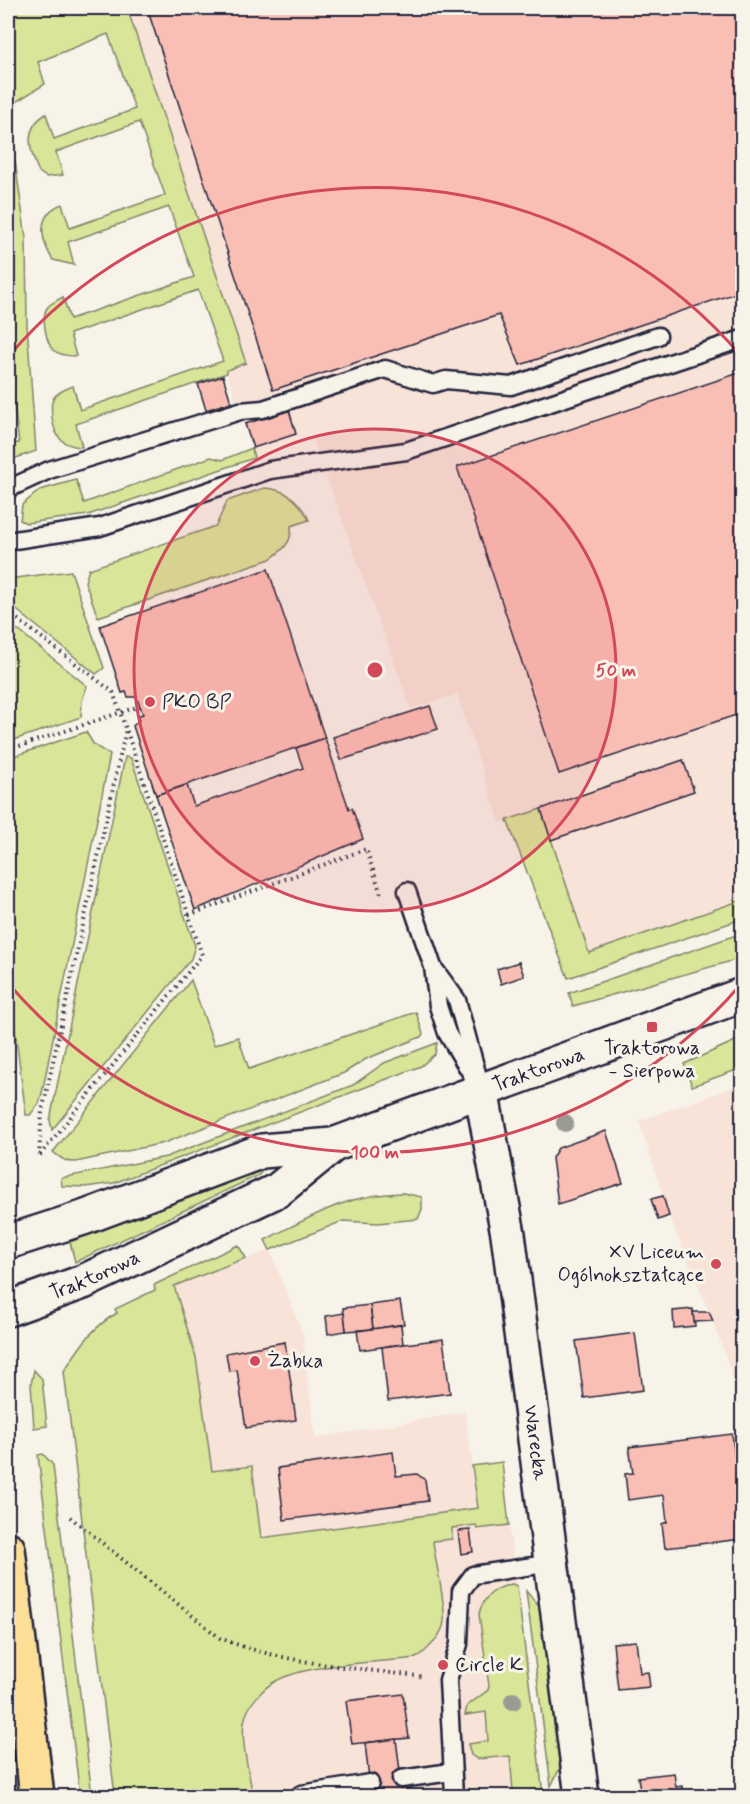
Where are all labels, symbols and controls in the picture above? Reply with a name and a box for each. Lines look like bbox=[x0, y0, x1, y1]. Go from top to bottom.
text: 50 m bbox=[596, 659, 636, 683]
centre of rings bbox=[365, 660, 385, 680]
place label: PKO BP bbox=[162, 689, 232, 716]
marker: PKO BP bbox=[143, 695, 157, 709]
marker: Traktorowa - Sierpowa bbox=[645, 1020, 659, 1034]
place label: Traktorowa - Sierpowa bbox=[604, 1035, 700, 1085]
street label: Traktorowa bbox=[489, 1040, 588, 1099]
text: 100 m bbox=[351, 1141, 399, 1165]
place label: XV Liceum Ogólnokształcące bbox=[557, 1239, 704, 1289]
street label: Traktorowa bbox=[46, 1244, 144, 1307]
marker: XV Liceum Ogólnokształcące bbox=[709, 1257, 723, 1271]
place label: Żabka bbox=[267, 1348, 323, 1375]
marker: Żabka bbox=[248, 1354, 262, 1368]
street label: Warecka bbox=[517, 1403, 554, 1483]
place label: Circle K bbox=[455, 1652, 524, 1679]
marker: Circle K bbox=[436, 1658, 450, 1672]

